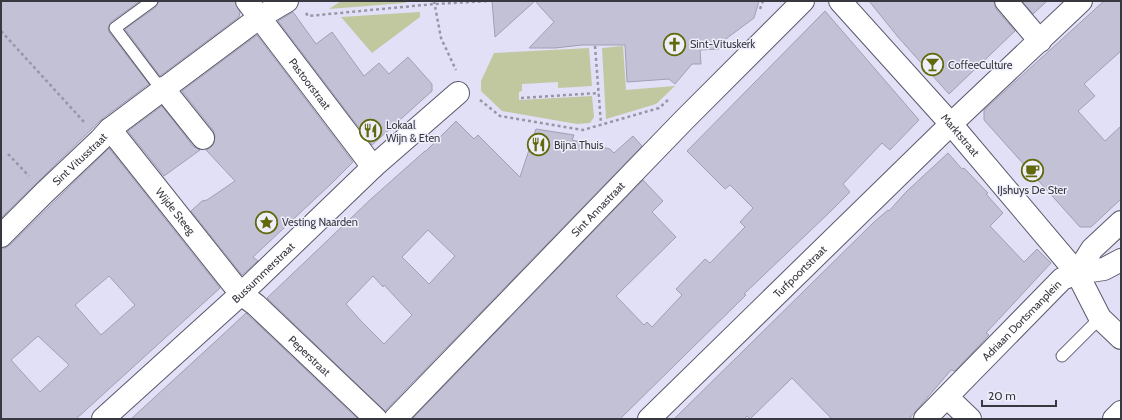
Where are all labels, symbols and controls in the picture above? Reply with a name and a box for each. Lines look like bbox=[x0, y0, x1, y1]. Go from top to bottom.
church icon: Sint-Vituskerk bbox=[662, 31, 688, 57]
place label: Sint-Vituskerk bbox=[690, 37, 755, 51]
bar icon: CoffeeCulture bbox=[920, 52, 946, 78]
street label: Pastoorstraat bbox=[286, 55, 334, 113]
place label: CoffeeCulture bbox=[948, 58, 1013, 72]
street label: Marktstraat bbox=[938, 111, 983, 160]
restaurant icon: Lokaal Wijn & Eten bbox=[358, 118, 384, 144]
place label: Lokaal Wijn & Eten bbox=[386, 118, 440, 145]
street label: Sint Vitusstraat bbox=[49, 130, 110, 188]
restaurant icon: Bijna Thuis bbox=[526, 132, 552, 158]
place label: Bijna Thuis bbox=[554, 138, 604, 152]
cafe icon: IJshuys De Ster bbox=[1019, 157, 1045, 183]
street label: Sint Annastraat bbox=[568, 178, 628, 240]
place label: IJshuys De Ster bbox=[997, 183, 1067, 197]
street label: Wijde Steeg bbox=[152, 185, 198, 238]
place icon: Vesting Naarden bbox=[253, 209, 279, 235]
place label: Vesting Naarden bbox=[282, 215, 358, 229]
street label: Bussummerstraat bbox=[229, 239, 298, 306]
street label: Turfpoortstraat bbox=[770, 242, 830, 301]
street label: Adriaan Dortsmanplein bbox=[979, 277, 1064, 364]
street label: Peperstraat bbox=[285, 332, 334, 379]
scale bar bbox=[982, 382, 1056, 408]
text: 20 m bbox=[988, 388, 1016, 403]

